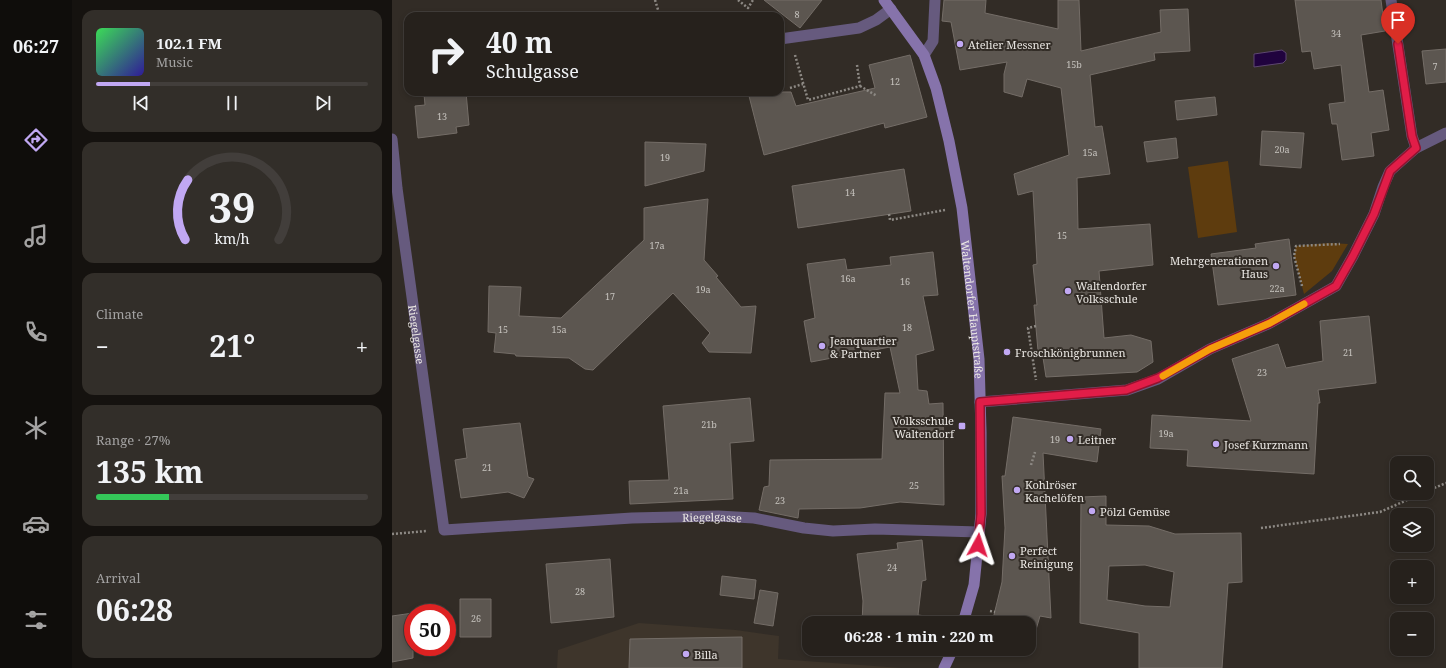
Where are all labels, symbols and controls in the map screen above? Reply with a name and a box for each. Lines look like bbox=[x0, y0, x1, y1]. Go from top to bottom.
pin bbox=[1381, 3, 1415, 44]
house number: 8 bbox=[794, 8, 800, 21]
icon: arrive bbox=[1387, 9, 1409, 31]
text: 40 m bbox=[486, 23, 553, 61]
house number: 34 bbox=[1331, 27, 1341, 40]
icon: right bbox=[420, 28, 472, 80]
text: 102.1 FM bbox=[156, 33, 222, 53]
text: 06:27 bbox=[13, 34, 59, 58]
place label: Atelier Messner bbox=[968, 37, 1051, 52]
marker: Atelier Messner bbox=[955, 39, 965, 49]
text: Music bbox=[156, 53, 193, 71]
house number: 15b bbox=[1066, 58, 1082, 71]
text: Schulgasse bbox=[486, 59, 579, 83]
house number: 7 bbox=[1432, 60, 1438, 73]
house number: 12 bbox=[890, 75, 900, 88]
icon: previous bbox=[130, 92, 152, 114]
icon: pause bbox=[221, 92, 243, 114]
icon: next bbox=[312, 92, 334, 114]
house number: 13 bbox=[437, 110, 447, 123]
icon: directions bbox=[22, 126, 50, 154]
house number: 20a bbox=[1274, 143, 1290, 156]
house number: 15a bbox=[1082, 146, 1098, 159]
house number: 19 bbox=[660, 151, 670, 164]
text: 39 bbox=[208, 179, 256, 235]
house number: 14 bbox=[845, 186, 855, 199]
icon: music bbox=[22, 222, 50, 250]
text: km/h bbox=[214, 229, 250, 248]
house number: 15 bbox=[1057, 229, 1067, 242]
house number: 17a bbox=[649, 239, 665, 252]
street label: Waltendorfer Hauptstraße bbox=[958, 239, 987, 379]
place label: Mehrgenerationen Haus bbox=[1170, 253, 1268, 281]
marker: Mehrgenerationen Haus bbox=[1271, 261, 1281, 271]
house number: 16a bbox=[840, 272, 856, 285]
house number: 16 bbox=[900, 275, 910, 288]
place label: Waltendorfer Volksschule bbox=[1076, 278, 1147, 306]
house number: 22a bbox=[1269, 282, 1285, 295]
house number: 19a bbox=[695, 283, 711, 296]
marker: Waltendorfer Volksschule bbox=[1063, 286, 1073, 296]
house number: 17 bbox=[605, 290, 615, 303]
street label: Riegelgasse bbox=[406, 304, 429, 365]
text: Climate bbox=[96, 305, 143, 323]
icon: phone bbox=[22, 318, 50, 346]
house number: 18 bbox=[902, 321, 912, 334]
house number: 15 bbox=[498, 323, 508, 336]
house number: 15a bbox=[551, 323, 567, 336]
text: 21° bbox=[209, 325, 255, 366]
text: − bbox=[96, 331, 109, 361]
text: + bbox=[356, 331, 368, 361]
place label: Jeanquartier & Partner bbox=[829, 333, 897, 361]
marker: Jeanquartier & Partner bbox=[817, 341, 827, 351]
place label: Froschkönigbrunnen bbox=[1015, 345, 1126, 360]
house number: 21 bbox=[1343, 346, 1353, 359]
marker: Froschkönigbrunnen bbox=[1002, 347, 1012, 357]
house number: 23 bbox=[1257, 366, 1267, 379]
place label: Volksschule Waltendorf bbox=[892, 413, 955, 441]
icon: climate bbox=[22, 414, 50, 442]
house number: 21b bbox=[701, 418, 717, 431]
marker: Volksschule Waltendorf bbox=[957, 421, 967, 431]
house number: 19a bbox=[1158, 427, 1174, 440]
text: Range · 27% bbox=[96, 431, 170, 449]
place label: Leitner bbox=[1078, 432, 1117, 447]
house number: 19 bbox=[1050, 433, 1060, 446]
marker: Leitner bbox=[1065, 434, 1075, 444]
place label: Josef Kurzmann bbox=[1223, 437, 1308, 452]
marker: Josef Kurzmann bbox=[1211, 439, 1221, 449]
text: 135 km bbox=[96, 451, 203, 492]
map controls bbox=[1390, 456, 1434, 656]
button: search bbox=[1390, 456, 1434, 500]
house number: 21 bbox=[482, 461, 492, 474]
place label: Kohlröser Kachelöfen bbox=[1025, 477, 1084, 505]
house number: 25 bbox=[909, 479, 919, 492]
house number: 21a bbox=[673, 484, 689, 497]
marker: Kohlröser Kachelöfen bbox=[1012, 485, 1022, 495]
house number: 23 bbox=[775, 494, 785, 507]
place label: Pölzl Gemüse bbox=[1100, 504, 1170, 519]
marker: Pölzl Gemüse bbox=[1087, 506, 1097, 516]
street label: Riegelgasse bbox=[682, 508, 743, 525]
button: layers bbox=[1390, 508, 1434, 552]
icon: car bbox=[22, 510, 50, 538]
position arrow bbox=[957, 524, 999, 566]
place label: Perfect Reinigung bbox=[1020, 543, 1073, 571]
marker: Perfect Reinigung bbox=[1007, 551, 1017, 561]
button: + bbox=[1390, 560, 1434, 604]
house number: 24 bbox=[887, 561, 897, 574]
text: Arrival bbox=[96, 569, 140, 587]
house number: 28 bbox=[575, 585, 585, 598]
text: 06:28 bbox=[96, 589, 173, 630]
speed limit sign: 50 bbox=[404, 604, 456, 656]
icon: filters bbox=[22, 606, 50, 634]
house number: 26 bbox=[471, 612, 481, 625]
button: − bbox=[1390, 612, 1434, 656]
text: 06:28 · 1 min · 220 m bbox=[844, 626, 994, 646]
place label: Billa bbox=[694, 647, 718, 662]
marker: Billa bbox=[681, 649, 691, 659]

